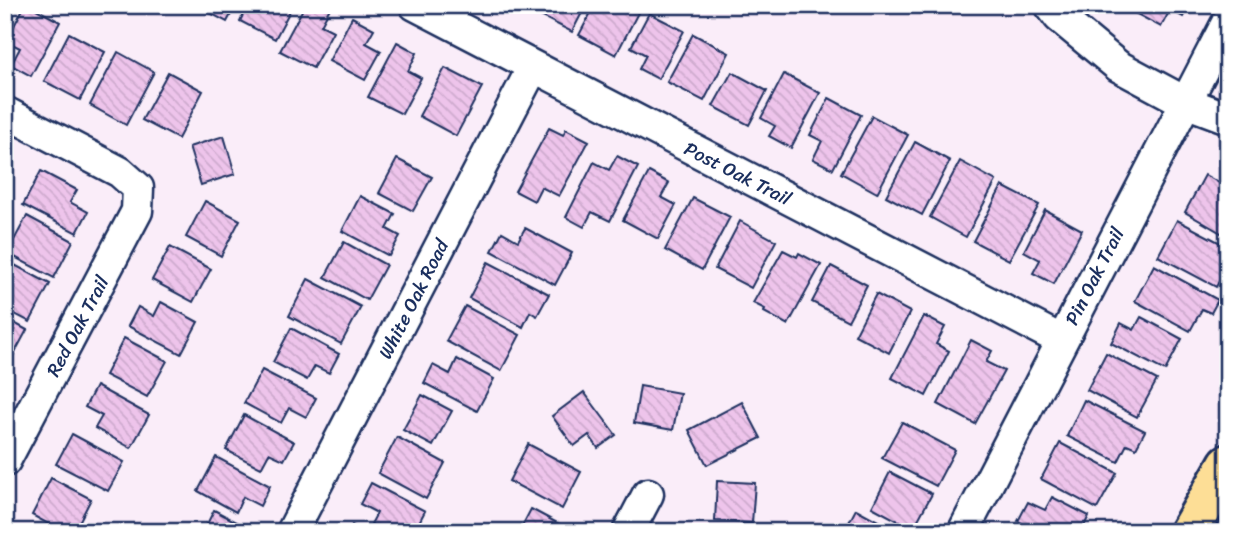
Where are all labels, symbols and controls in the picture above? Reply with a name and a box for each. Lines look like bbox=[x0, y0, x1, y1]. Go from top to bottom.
street label: Post Oak Trail bbox=[678, 132, 798, 215]
street label: Pin Oak Trail bbox=[1056, 221, 1134, 331]
street label: White Oak Road bbox=[369, 232, 459, 365]
street label: Red Oak Trail bbox=[37, 269, 118, 383]

